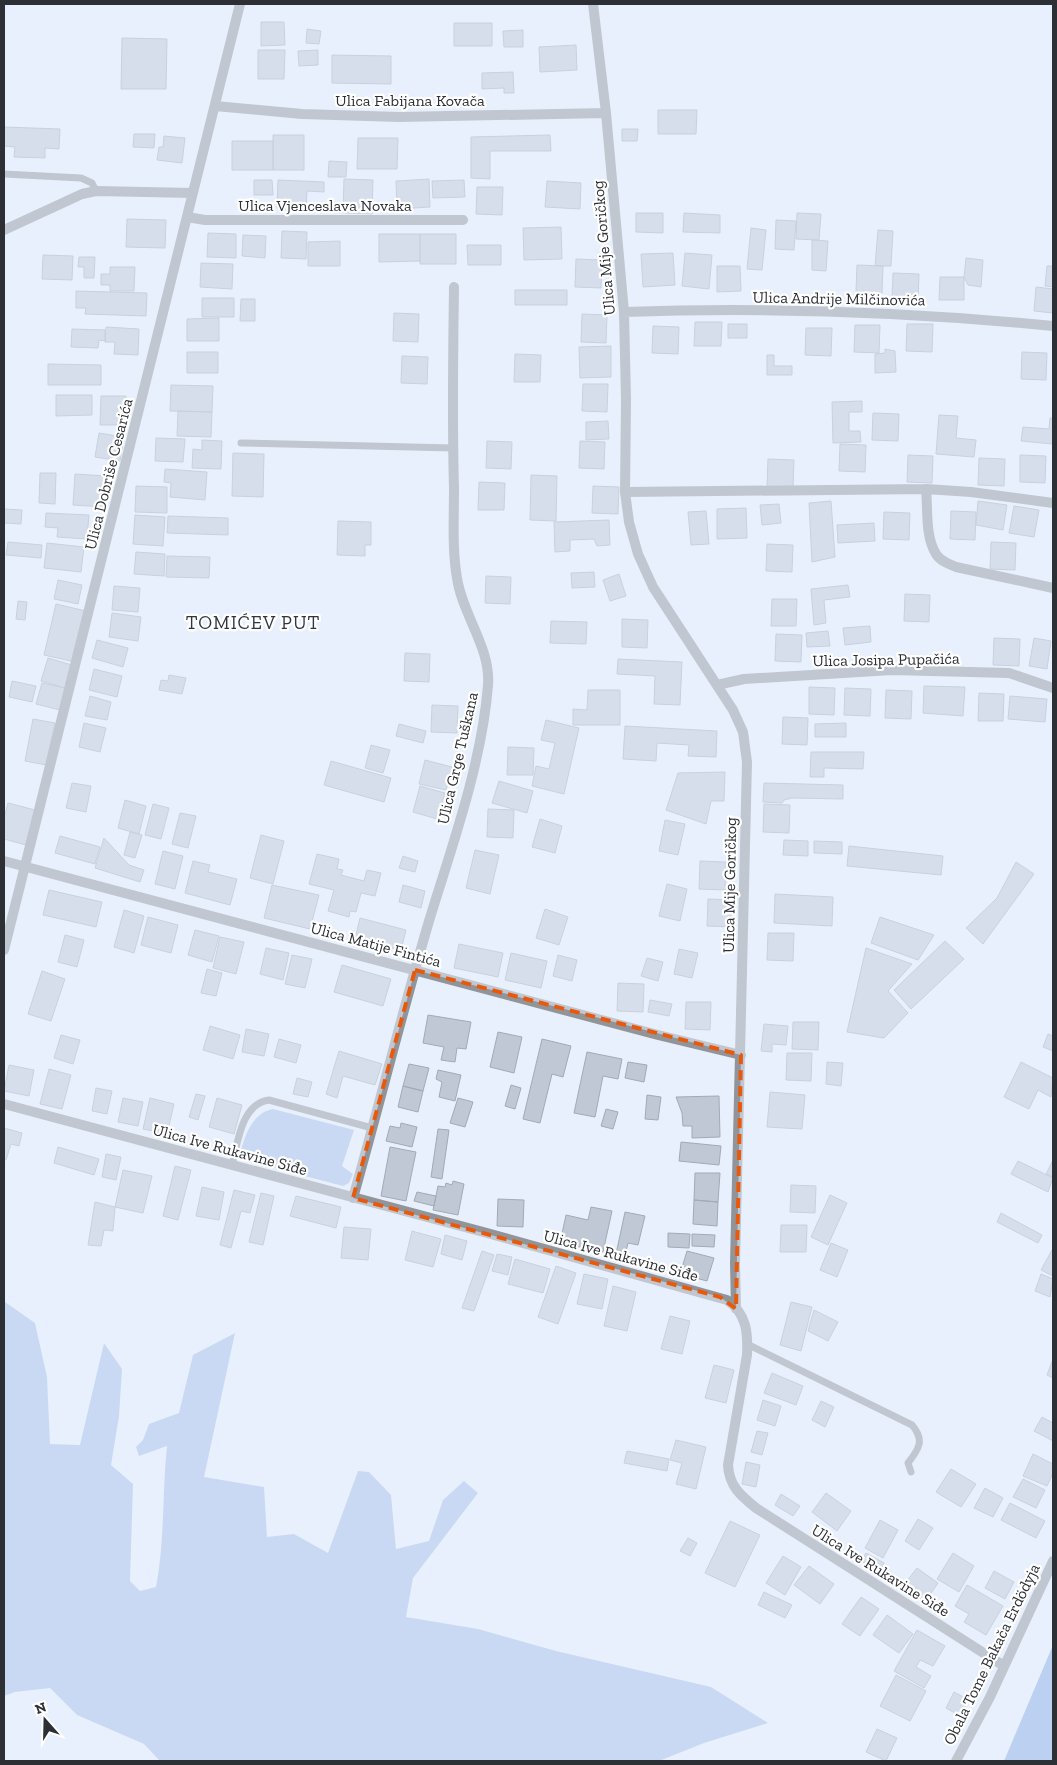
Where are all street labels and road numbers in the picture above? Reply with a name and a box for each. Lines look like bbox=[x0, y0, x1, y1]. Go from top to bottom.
street label: Ulica Fabijana Kovača bbox=[335, 91, 485, 110]
street label: Ulica Mije Goričkog bbox=[588, 179, 619, 316]
street label: Ulica Vjenceslava Novaka bbox=[238, 196, 412, 215]
street label: Ulica Andrije Milčinovića bbox=[752, 287, 926, 310]
street label: Ulica Dobriše Cesarića bbox=[80, 396, 137, 552]
street label: Ulica Josipa Pupačića bbox=[812, 649, 960, 670]
street label: Ulica Grge Tuškana bbox=[433, 690, 482, 826]
street label: Ulica Mije Goričkog bbox=[719, 817, 740, 953]
street label: Ulica Matije Fintića bbox=[309, 918, 443, 971]
street label: Ulica Ive Rukavine Siđe bbox=[150, 1120, 309, 1179]
street label: Ulica Ive Rukavine Siđe bbox=[541, 1226, 700, 1285]
street label: Ulica Ive Rukavine Siđe bbox=[808, 1520, 953, 1621]
street label: Obala Tome Bakača Erdödyja bbox=[939, 1560, 1044, 1748]

